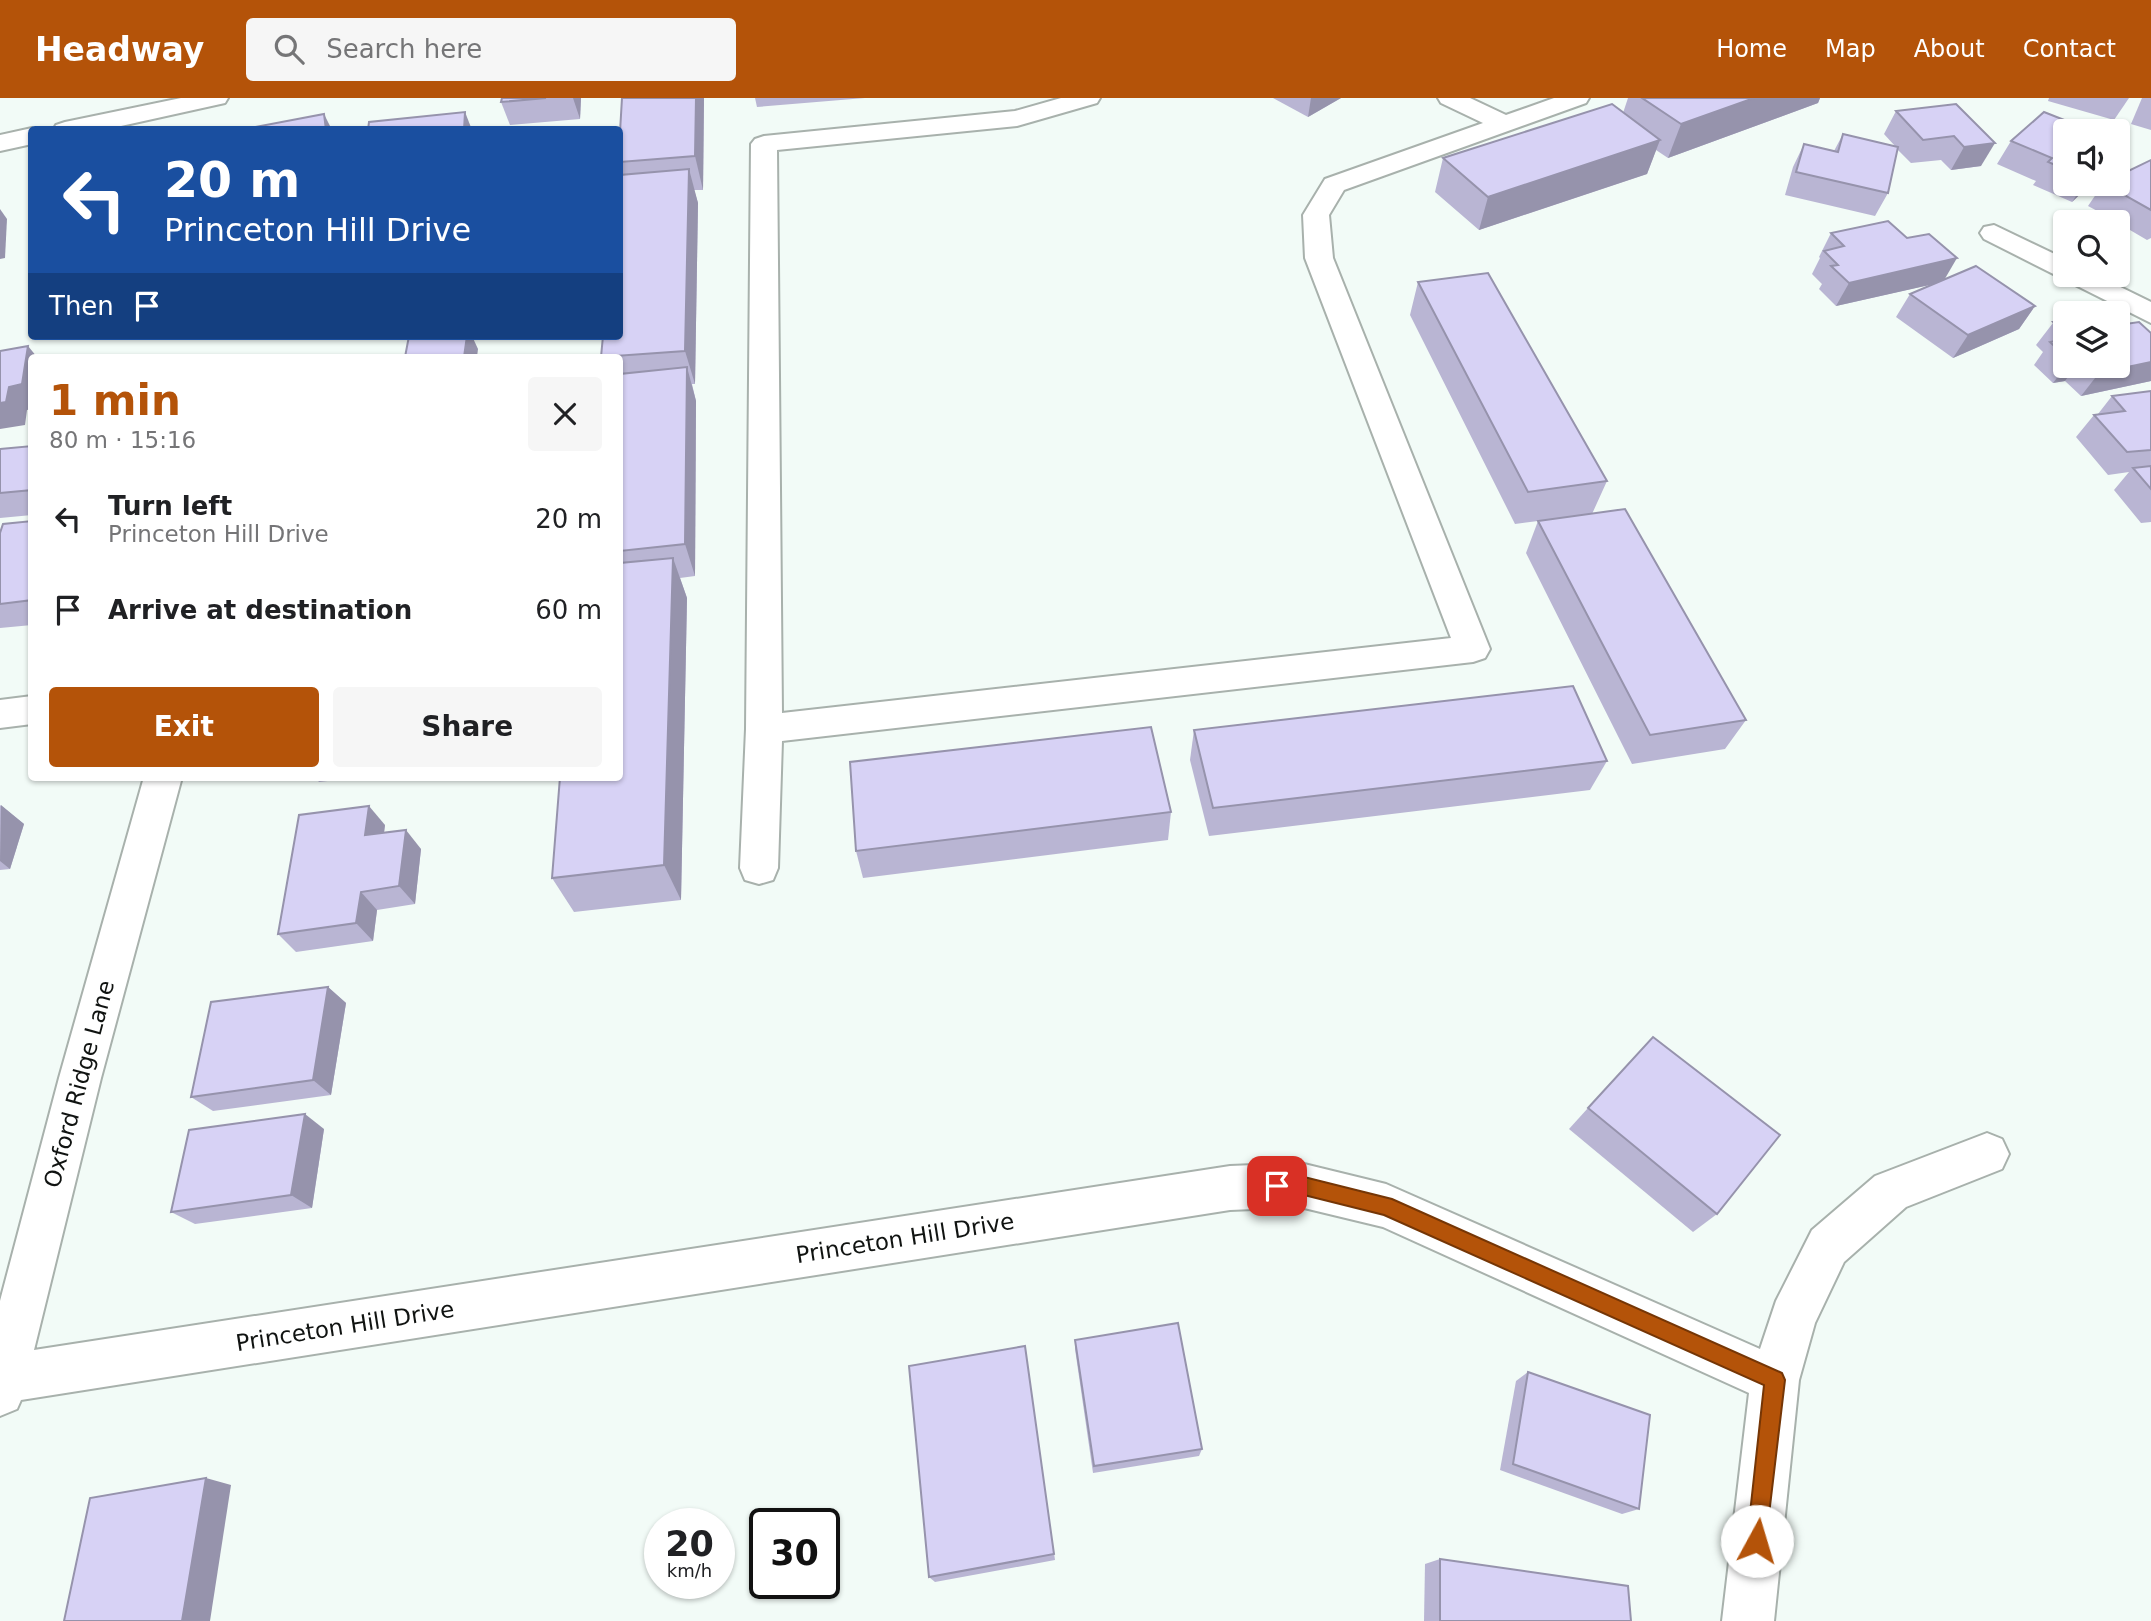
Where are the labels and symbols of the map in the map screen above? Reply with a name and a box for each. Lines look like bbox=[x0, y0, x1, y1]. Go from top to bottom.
street label: Oxford Ridge Lane bbox=[39, 978, 119, 1190]
pin bbox=[1247, 1156, 1307, 1216]
street label: Princeton Hill Drive bbox=[794, 1208, 1016, 1268]
street label: Princeton Hill Drive bbox=[234, 1296, 456, 1356]
position arrow bbox=[1720, 1504, 1794, 1578]
speed limit sign: 30 bbox=[749, 1508, 840, 1599]

